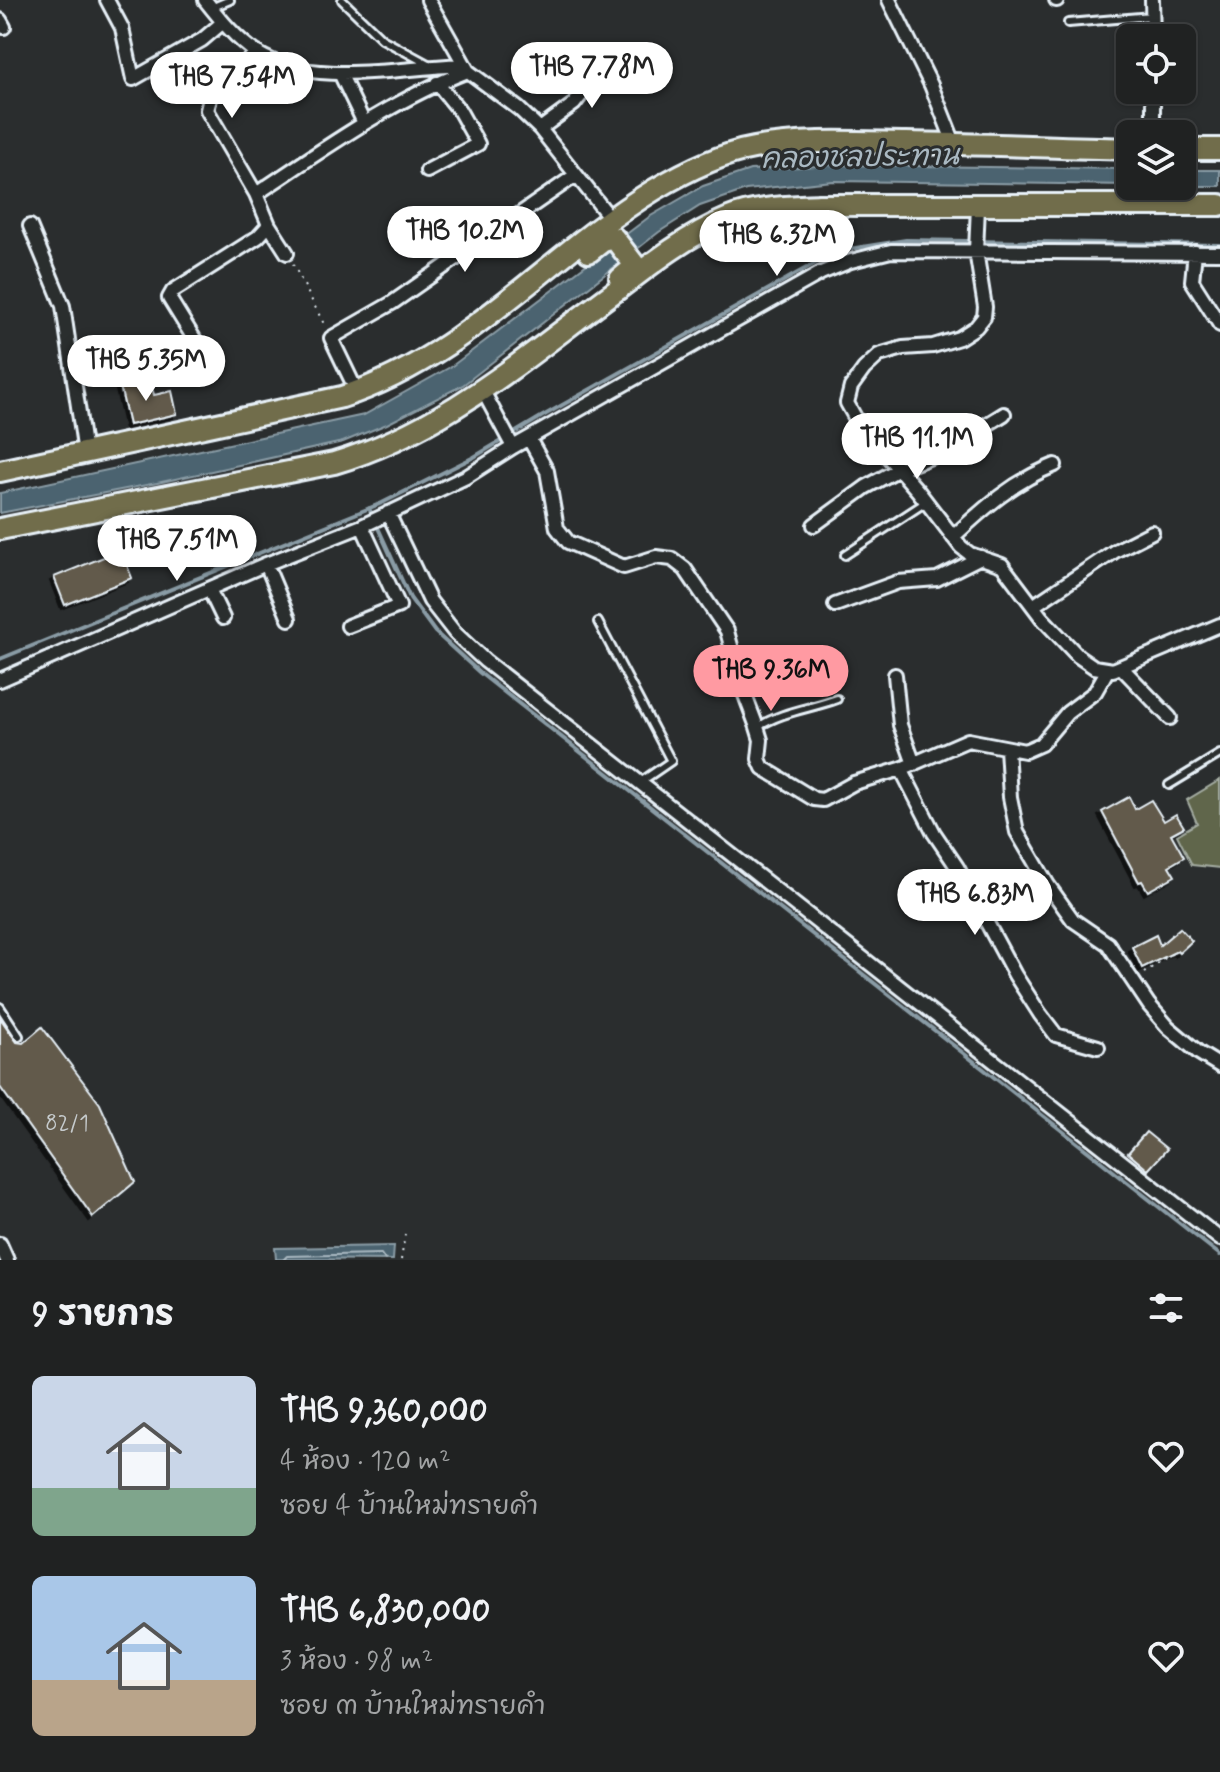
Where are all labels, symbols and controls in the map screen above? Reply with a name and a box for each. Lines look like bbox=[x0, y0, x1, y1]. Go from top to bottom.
map controls bbox=[1116, 24, 1196, 200]
button: locate bbox=[1116, 24, 1196, 104]
pin: THB 7.78M bbox=[500, 42, 684, 110]
text: THB 7.78M bbox=[529, 51, 655, 85]
pin: THB 7.54M bbox=[140, 52, 324, 120]
text: THB 7.54M bbox=[168, 61, 296, 95]
button: layers bbox=[1116, 120, 1196, 200]
water label: คลองชลประทาน bbox=[761, 138, 962, 179]
pin: THB 10.2M bbox=[373, 206, 557, 274]
pin: THB 6.32M bbox=[685, 210, 869, 278]
text: THB 10.2M bbox=[405, 215, 525, 249]
text: THB 6.32M bbox=[717, 219, 837, 253]
pin: THB 5.35M bbox=[54, 335, 238, 403]
text: THB 5.35M bbox=[85, 344, 207, 378]
pin: THB 11.1M bbox=[825, 413, 1009, 481]
text: THB 11.1M bbox=[860, 422, 974, 456]
pin: THB 7.51M bbox=[85, 515, 269, 583]
text: THB 7.51M bbox=[116, 524, 238, 558]
pin: THB 9.36M bbox=[679, 645, 863, 713]
text: THB 9.36M bbox=[711, 654, 831, 688]
pin: THB 6.83M bbox=[883, 869, 1067, 937]
text: THB 6.83M bbox=[915, 878, 1035, 912]
house number: 82/1 bbox=[45, 1110, 89, 1138]
icon: filters bbox=[1144, 1286, 1188, 1330]
text: 9 รายการ bbox=[32, 1293, 174, 1338]
text: THB 9,360,000 bbox=[280, 1389, 488, 1434]
icon: home bbox=[96, 1408, 192, 1504]
icon: heart bbox=[1144, 1434, 1188, 1478]
text: 4 ห้อง · 120 m² bbox=[280, 1445, 450, 1479]
text: ซอย 4 บ้านใหม่ทรายคำ bbox=[280, 1490, 538, 1524]
text: THB 6,830,000 bbox=[280, 1589, 491, 1634]
icon: home bbox=[96, 1608, 192, 1704]
icon: heart bbox=[1144, 1634, 1188, 1678]
text: 3 ห้อง · 98 m² bbox=[280, 1645, 433, 1679]
text: ซอย ๓ บ้านใหม่ทรายคำ bbox=[280, 1690, 545, 1724]

